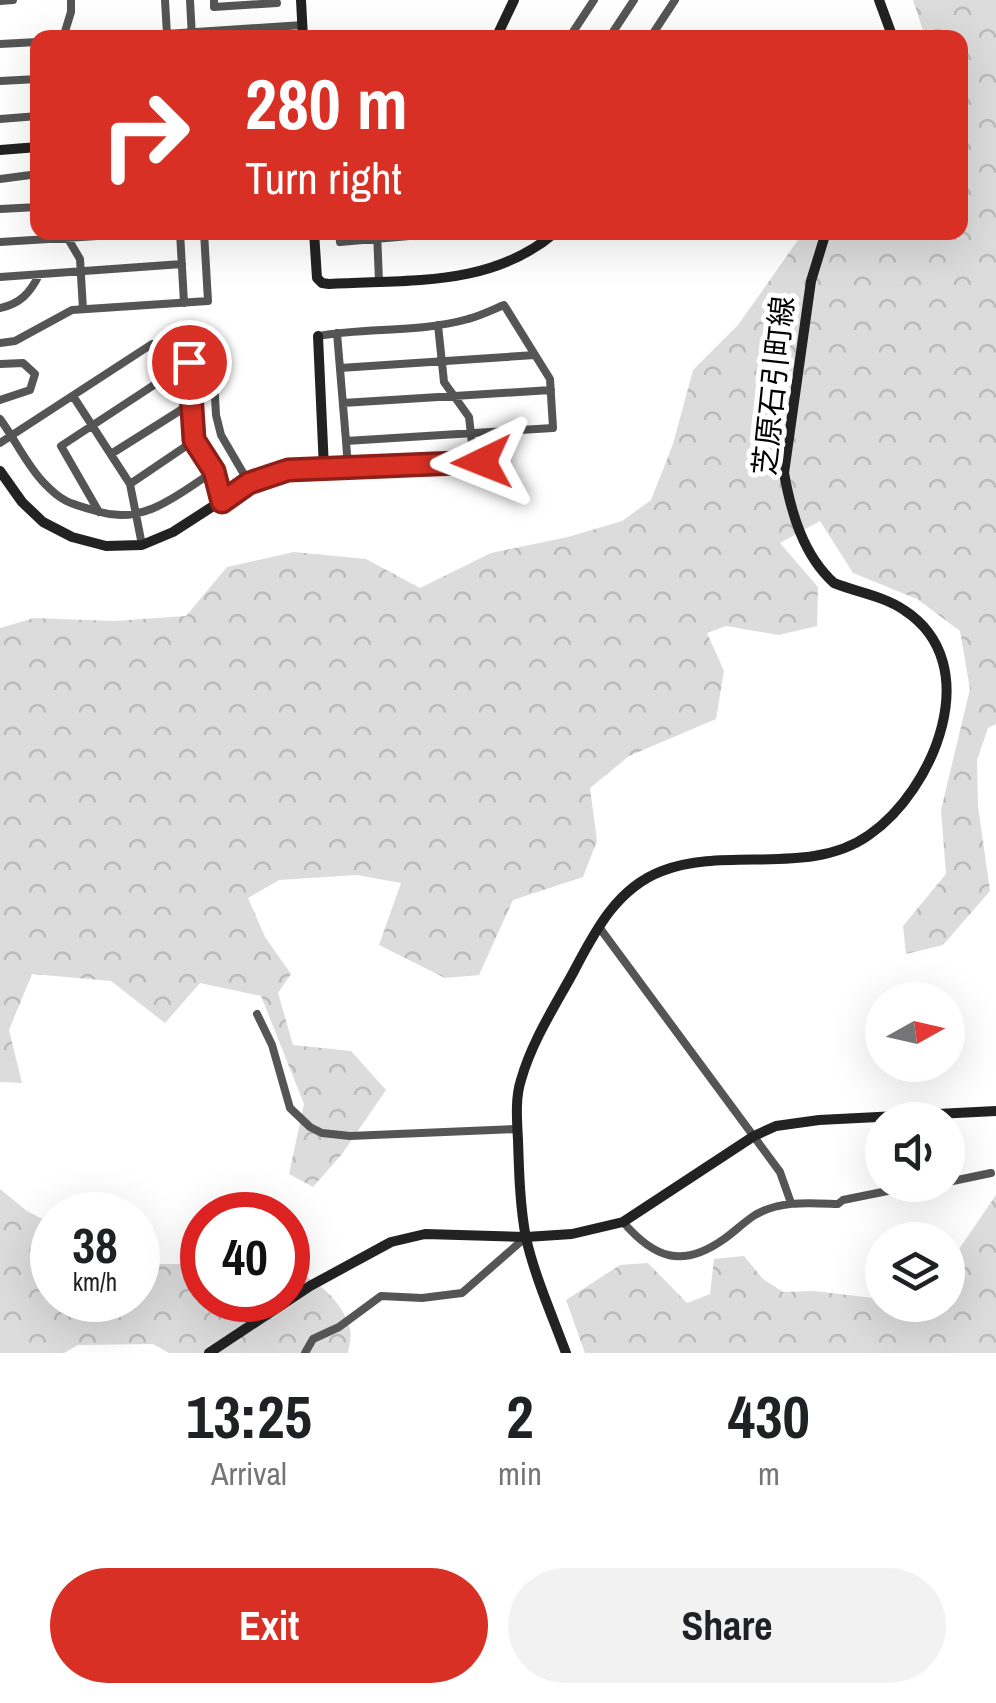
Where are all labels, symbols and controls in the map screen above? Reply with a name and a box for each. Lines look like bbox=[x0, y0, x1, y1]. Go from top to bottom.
text: 280 m bbox=[245, 57, 408, 151]
icon: right bbox=[80, 70, 210, 200]
text: Turn right bbox=[245, 147, 402, 208]
street label: 芝原石引町線 bbox=[744, 294, 802, 477]
pin bbox=[147, 320, 232, 405]
icon: arrive bbox=[162, 335, 217, 390]
position arrow bbox=[430, 410, 534, 514]
north arrow bbox=[865, 982, 965, 1082]
map controls bbox=[865, 982, 965, 1322]
button: sound bbox=[865, 1102, 965, 1202]
speed limit sign: 40 bbox=[180, 1192, 310, 1322]
text: 38 bbox=[72, 1211, 118, 1279]
button: layers bbox=[865, 1222, 965, 1322]
text: km/h bbox=[73, 1265, 117, 1299]
text: 13:25 bbox=[186, 1376, 312, 1457]
text: 2 bbox=[506, 1376, 534, 1457]
text: 430 bbox=[728, 1376, 810, 1457]
text: Arrival bbox=[211, 1452, 287, 1495]
text: min bbox=[498, 1452, 542, 1495]
text: m bbox=[758, 1452, 780, 1495]
button: Exit bbox=[50, 1568, 488, 1683]
button: Share bbox=[508, 1568, 946, 1683]

